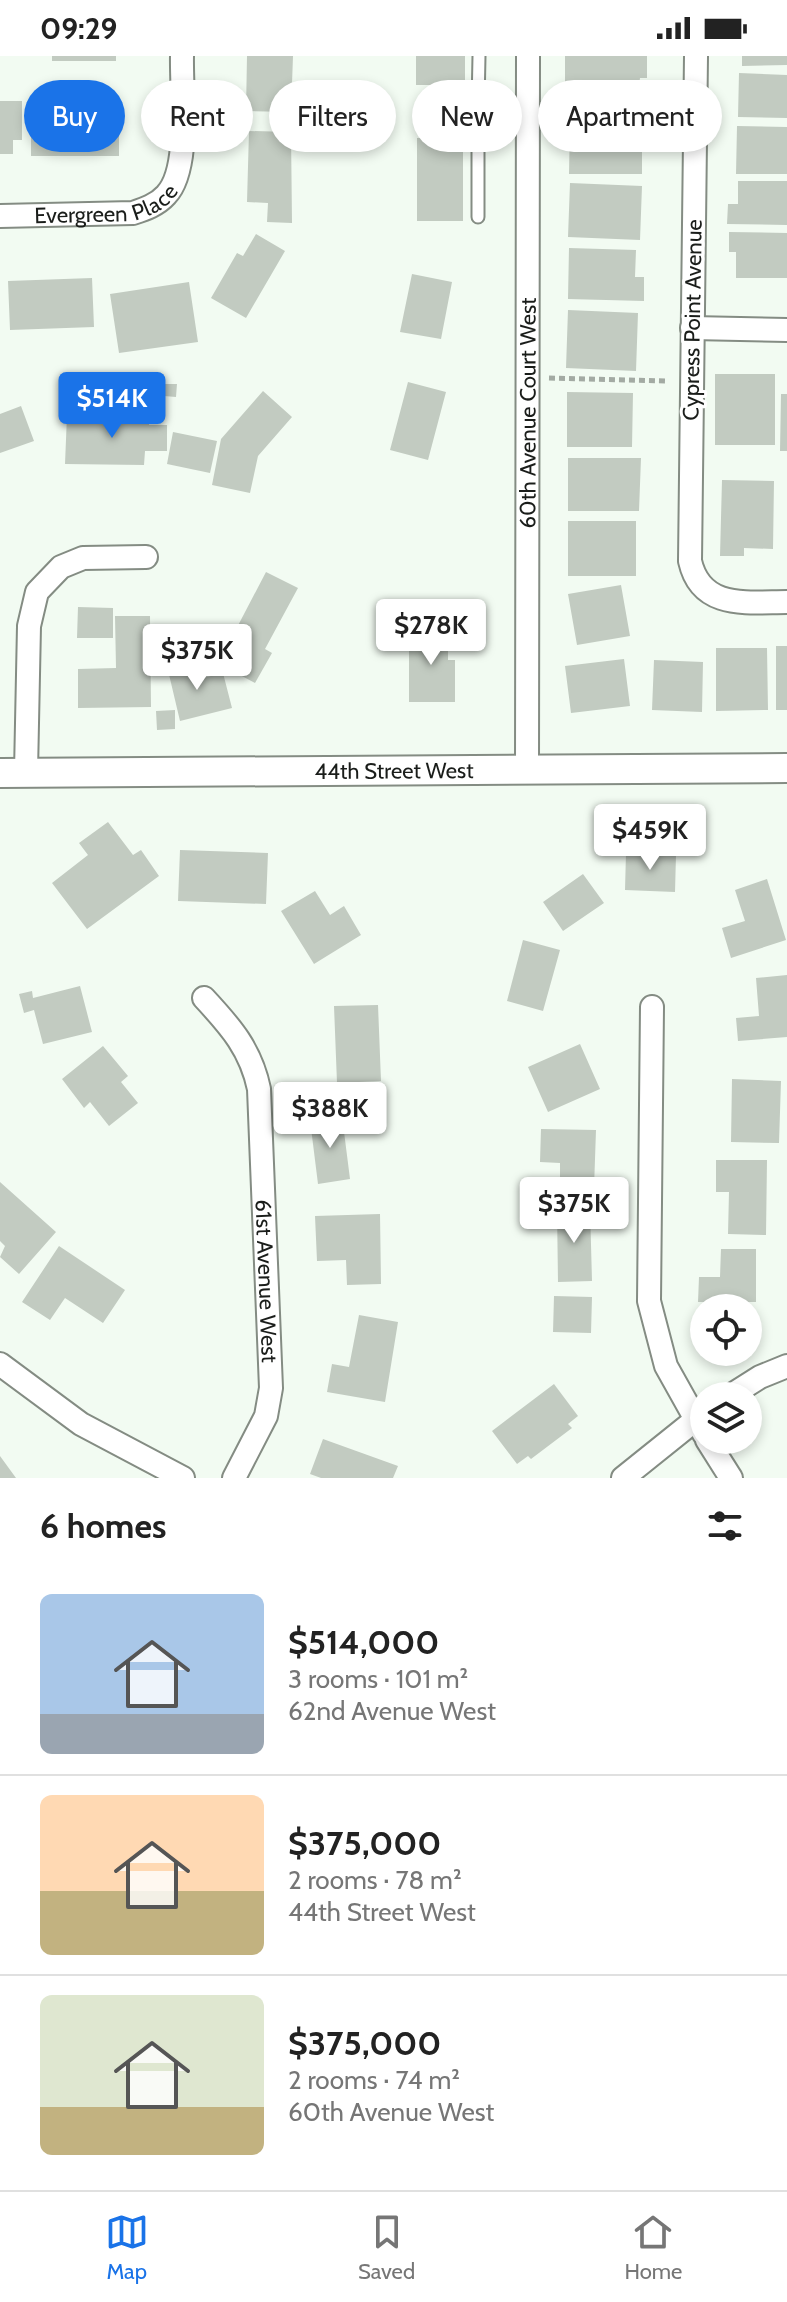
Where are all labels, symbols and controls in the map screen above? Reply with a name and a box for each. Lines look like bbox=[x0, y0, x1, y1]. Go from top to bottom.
text: 09:29 bbox=[40, 10, 117, 47]
chip: Buy bbox=[24, 80, 125, 152]
chip: Rent bbox=[141, 80, 253, 152]
chip: Filters bbox=[269, 80, 396, 152]
chip: New bbox=[412, 80, 522, 152]
chip: Apartment bbox=[538, 80, 722, 152]
street label: Evergreen Place bbox=[34, 179, 184, 229]
street label: Cypress Point Avenue bbox=[677, 219, 708, 421]
street label: 60th Avenue Court West bbox=[514, 297, 542, 528]
pin: $514K bbox=[56, 372, 168, 440]
text: $514K bbox=[76, 382, 148, 414]
pin: $278K bbox=[375, 599, 487, 667]
text: $278K bbox=[394, 609, 468, 641]
pin: $375K bbox=[141, 624, 253, 692]
text: $375K bbox=[161, 634, 233, 666]
street label: 44th Street West bbox=[314, 757, 474, 785]
pin: $459K bbox=[594, 804, 706, 872]
text: $459K bbox=[612, 814, 688, 846]
pin: $388K bbox=[274, 1082, 386, 1150]
text: $388K bbox=[292, 1092, 368, 1124]
pin: $375K bbox=[518, 1177, 630, 1245]
text: $375K bbox=[538, 1187, 610, 1219]
street label: 61st Avenue West bbox=[249, 1199, 283, 1364]
map controls bbox=[690, 1294, 762, 1454]
button: locate bbox=[690, 1294, 762, 1366]
button: layers bbox=[690, 1382, 762, 1454]
icon: filters bbox=[703, 1504, 747, 1548]
text: 6 homes bbox=[40, 1505, 166, 1547]
text: $514,000 bbox=[288, 1621, 439, 1663]
icon: home bbox=[104, 1626, 200, 1722]
text: 3 rooms · 101 m² bbox=[288, 1663, 468, 1695]
text: 62nd Avenue West bbox=[288, 1695, 496, 1727]
text: $375,000 bbox=[288, 1822, 441, 1864]
icon: home bbox=[104, 1827, 200, 1923]
text: 2 rooms · 78 m² bbox=[288, 1864, 462, 1896]
text: 44th Street West bbox=[288, 1896, 476, 1928]
text: $375,000 bbox=[288, 2022, 441, 2064]
icon: home bbox=[104, 2027, 200, 2123]
text: 2 rooms · 74 m² bbox=[288, 2064, 460, 2096]
text: 60th Avenue West bbox=[288, 2096, 494, 2128]
tab: Map bbox=[105, 2210, 149, 2285]
tab: Saved bbox=[358, 2210, 415, 2285]
tab: Home bbox=[624, 2210, 682, 2285]

